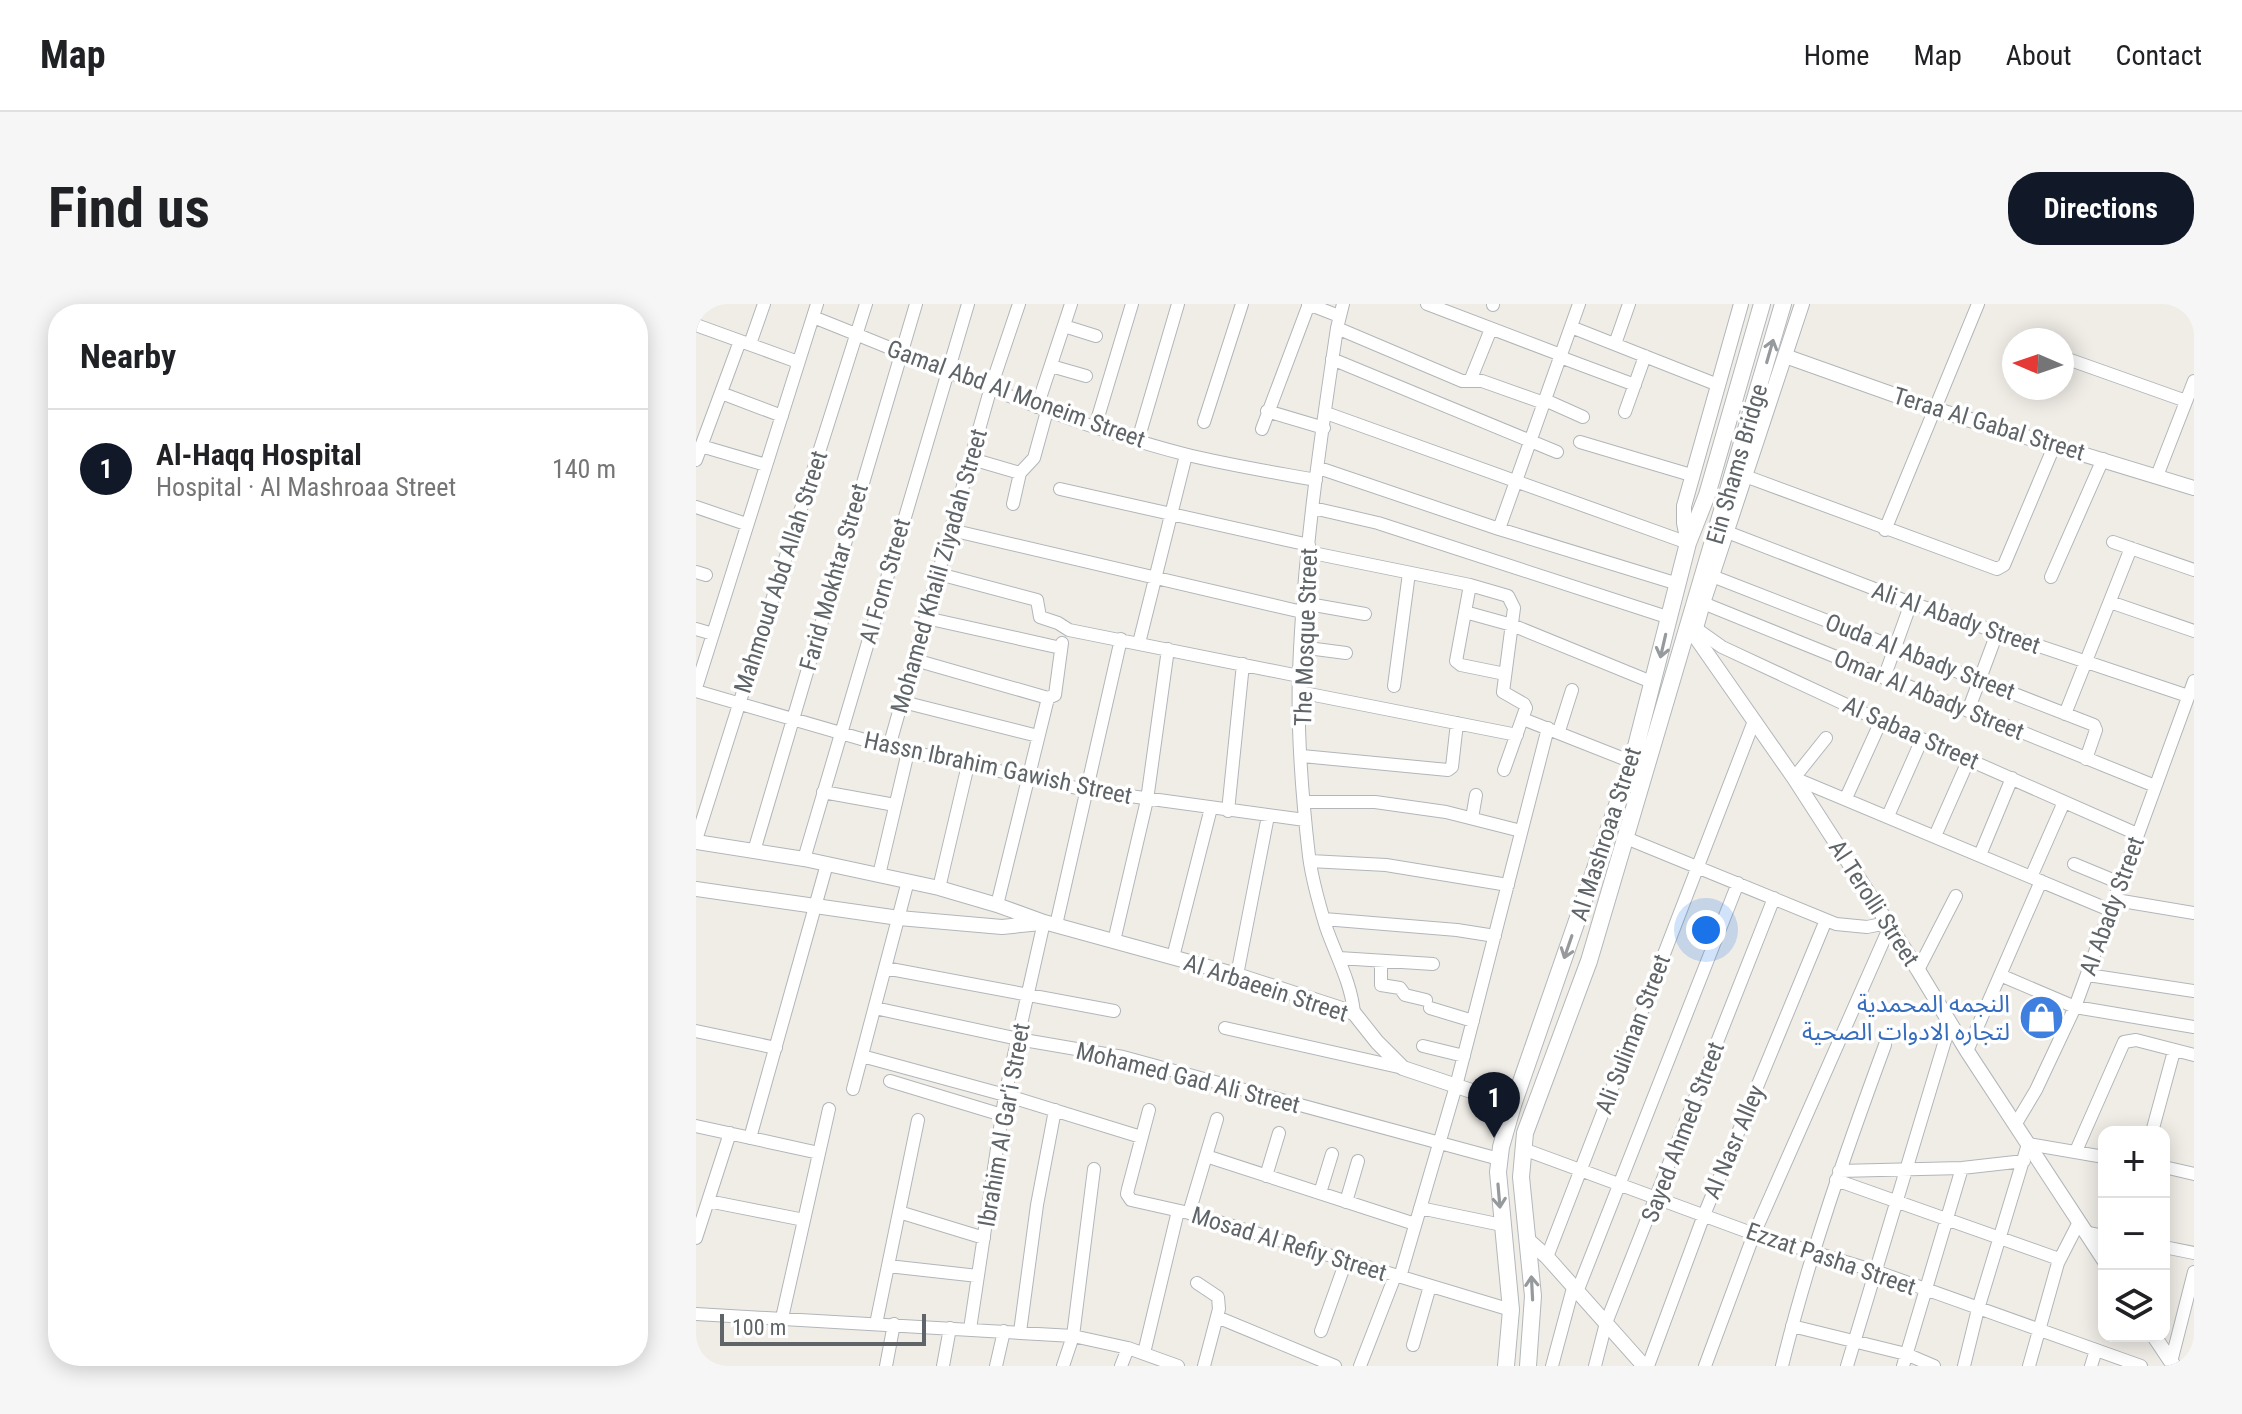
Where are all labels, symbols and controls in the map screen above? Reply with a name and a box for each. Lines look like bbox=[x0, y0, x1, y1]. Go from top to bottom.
text: Map bbox=[40, 33, 106, 77]
text: Home bbox=[1804, 39, 1869, 72]
text: Map bbox=[1913, 39, 1962, 72]
text: About bbox=[2006, 39, 2072, 72]
text: Contact bbox=[2116, 39, 2202, 72]
button: Directions bbox=[2008, 172, 2194, 245]
text: Find us bbox=[48, 175, 210, 241]
north arrow bbox=[2002, 328, 2074, 400]
street label: Gamal Abd Al Moneim Street bbox=[883, 334, 1149, 454]
text: Nearby bbox=[80, 336, 176, 376]
one-way arrow bbox=[1763, 339, 1778, 365]
street label: Ein Shams Bridge bbox=[1701, 381, 1773, 547]
street label: Teraa Al Gabal Street bbox=[1890, 382, 2088, 466]
street label: Mohamed Khalil Ziyadah Street bbox=[885, 426, 993, 716]
text: Al-Haqq Hospital bbox=[156, 437, 362, 472]
street label: Mahmoud Abd Allah Street bbox=[729, 447, 833, 697]
text: 1 bbox=[99, 454, 113, 484]
text: 140 m bbox=[552, 454, 616, 484]
text: Hospital · Al Mashroaa Street bbox=[156, 472, 456, 502]
street label: Farid Mokhtar Street bbox=[794, 480, 874, 674]
street label: Al Forn Street bbox=[854, 515, 916, 647]
street label: The Mosque Street bbox=[1289, 547, 1323, 727]
street label: Ali Al Abady Street bbox=[1868, 576, 2044, 660]
street label: Ouda Al Abady Street bbox=[1821, 608, 2019, 706]
one-way arrow bbox=[1655, 633, 1670, 658]
street label: Omar Al Abady Street bbox=[1830, 644, 2028, 746]
street label: Al Sabaa Street bbox=[1839, 691, 1983, 775]
street label: Hassn Ibrahim Gawish Street bbox=[861, 726, 1135, 810]
street label: Al Mashroaa Street bbox=[1565, 744, 1647, 924]
street label: Al Abady Street bbox=[2074, 833, 2150, 979]
street label: Al Terolli Street bbox=[1823, 835, 1925, 971]
your location bbox=[1686, 910, 1726, 950]
one-way arrow bbox=[1560, 934, 1575, 959]
street label: Al Arbaeein Street bbox=[1180, 948, 1352, 1028]
street label: Ali Suliman Street bbox=[1590, 950, 1676, 1118]
place label: النجمه المحمدية لتجاره الادوات الصحية bbox=[1802, 990, 2010, 1046]
shop icon: النجمه المحمدية لتجاره الادوات الصحية bbox=[2017, 994, 2065, 1042]
street label: Ibrahim Al Gar'i Street bbox=[972, 1021, 1036, 1229]
street label: Mohamed Gad Ali Street bbox=[1073, 1037, 1303, 1119]
street label: Sayed Ahmed Street bbox=[1636, 1038, 1730, 1226]
pin: 1 bbox=[1468, 1072, 1520, 1138]
street label: Al Nasr Alley bbox=[1697, 1081, 1771, 1203]
map controls bbox=[2098, 1126, 2170, 1342]
button: + bbox=[2098, 1126, 2170, 1198]
one-way arrow bbox=[1491, 1182, 1506, 1209]
button: − bbox=[2098, 1198, 2170, 1270]
street label: Mosad Al Refiy Street bbox=[1188, 1201, 1390, 1287]
street label: Ezzat Pasha Street bbox=[1742, 1217, 1920, 1301]
button: layers bbox=[2098, 1270, 2170, 1342]
one-way arrow bbox=[1524, 1275, 1539, 1302]
scale bar bbox=[720, 1310, 926, 1346]
text: 100 m bbox=[732, 1315, 786, 1340]

